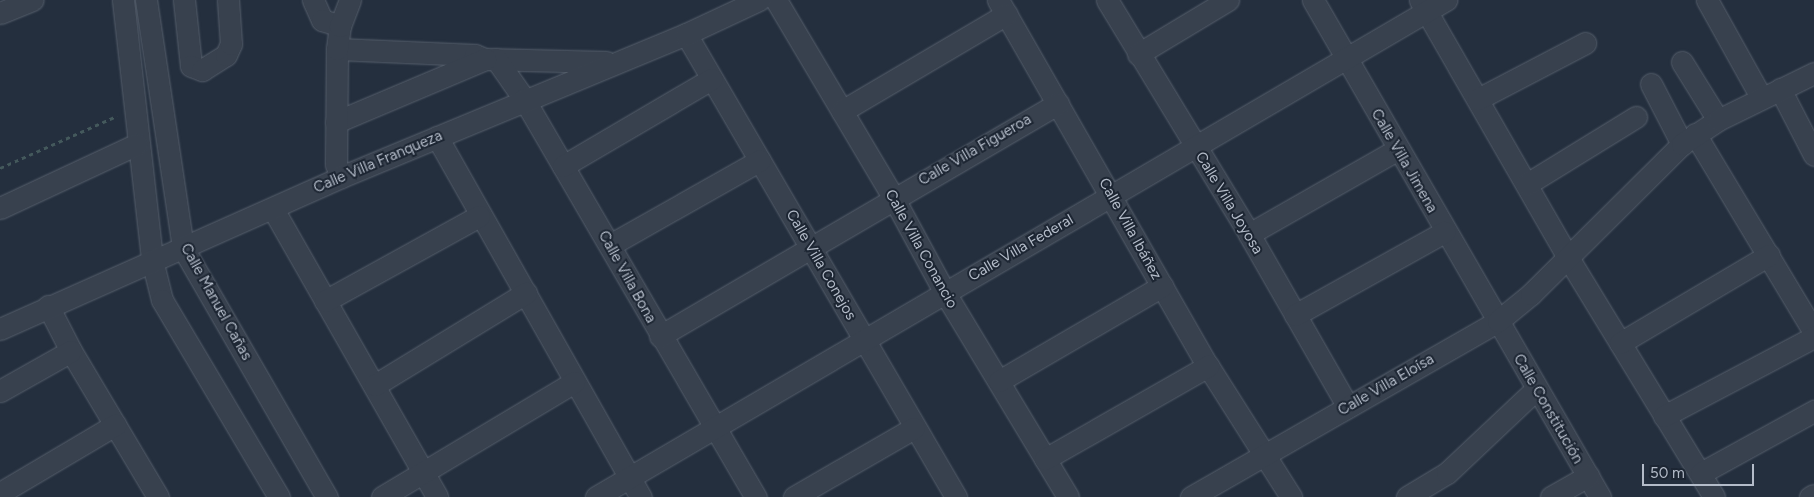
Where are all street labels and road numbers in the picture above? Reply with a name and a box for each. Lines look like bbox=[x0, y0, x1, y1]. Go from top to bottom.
street label: Calle Villa Jimena bbox=[1367, 106, 1441, 216]
street label: Calle Villa Figueroa bbox=[915, 110, 1035, 190]
street label: Calle Villa Franqueza bbox=[311, 127, 445, 197]
street label: Calle Villa Joyosa bbox=[1191, 149, 1267, 257]
street label: Calle Villa Ibáñez bbox=[1095, 175, 1165, 283]
street label: Calle Villa Conancio bbox=[881, 186, 961, 312]
street label: Calle Villa Conejos bbox=[782, 207, 860, 323]
street label: Calle Villa Federal bbox=[965, 211, 1077, 285]
street label: Calle Villa Bona bbox=[594, 228, 660, 326]
street label: Calle Manuel Cañas bbox=[176, 240, 256, 364]
street label: Calle Villa Eloísa bbox=[1335, 350, 1437, 420]
street label: Calle Constitución bbox=[1509, 351, 1587, 467]

